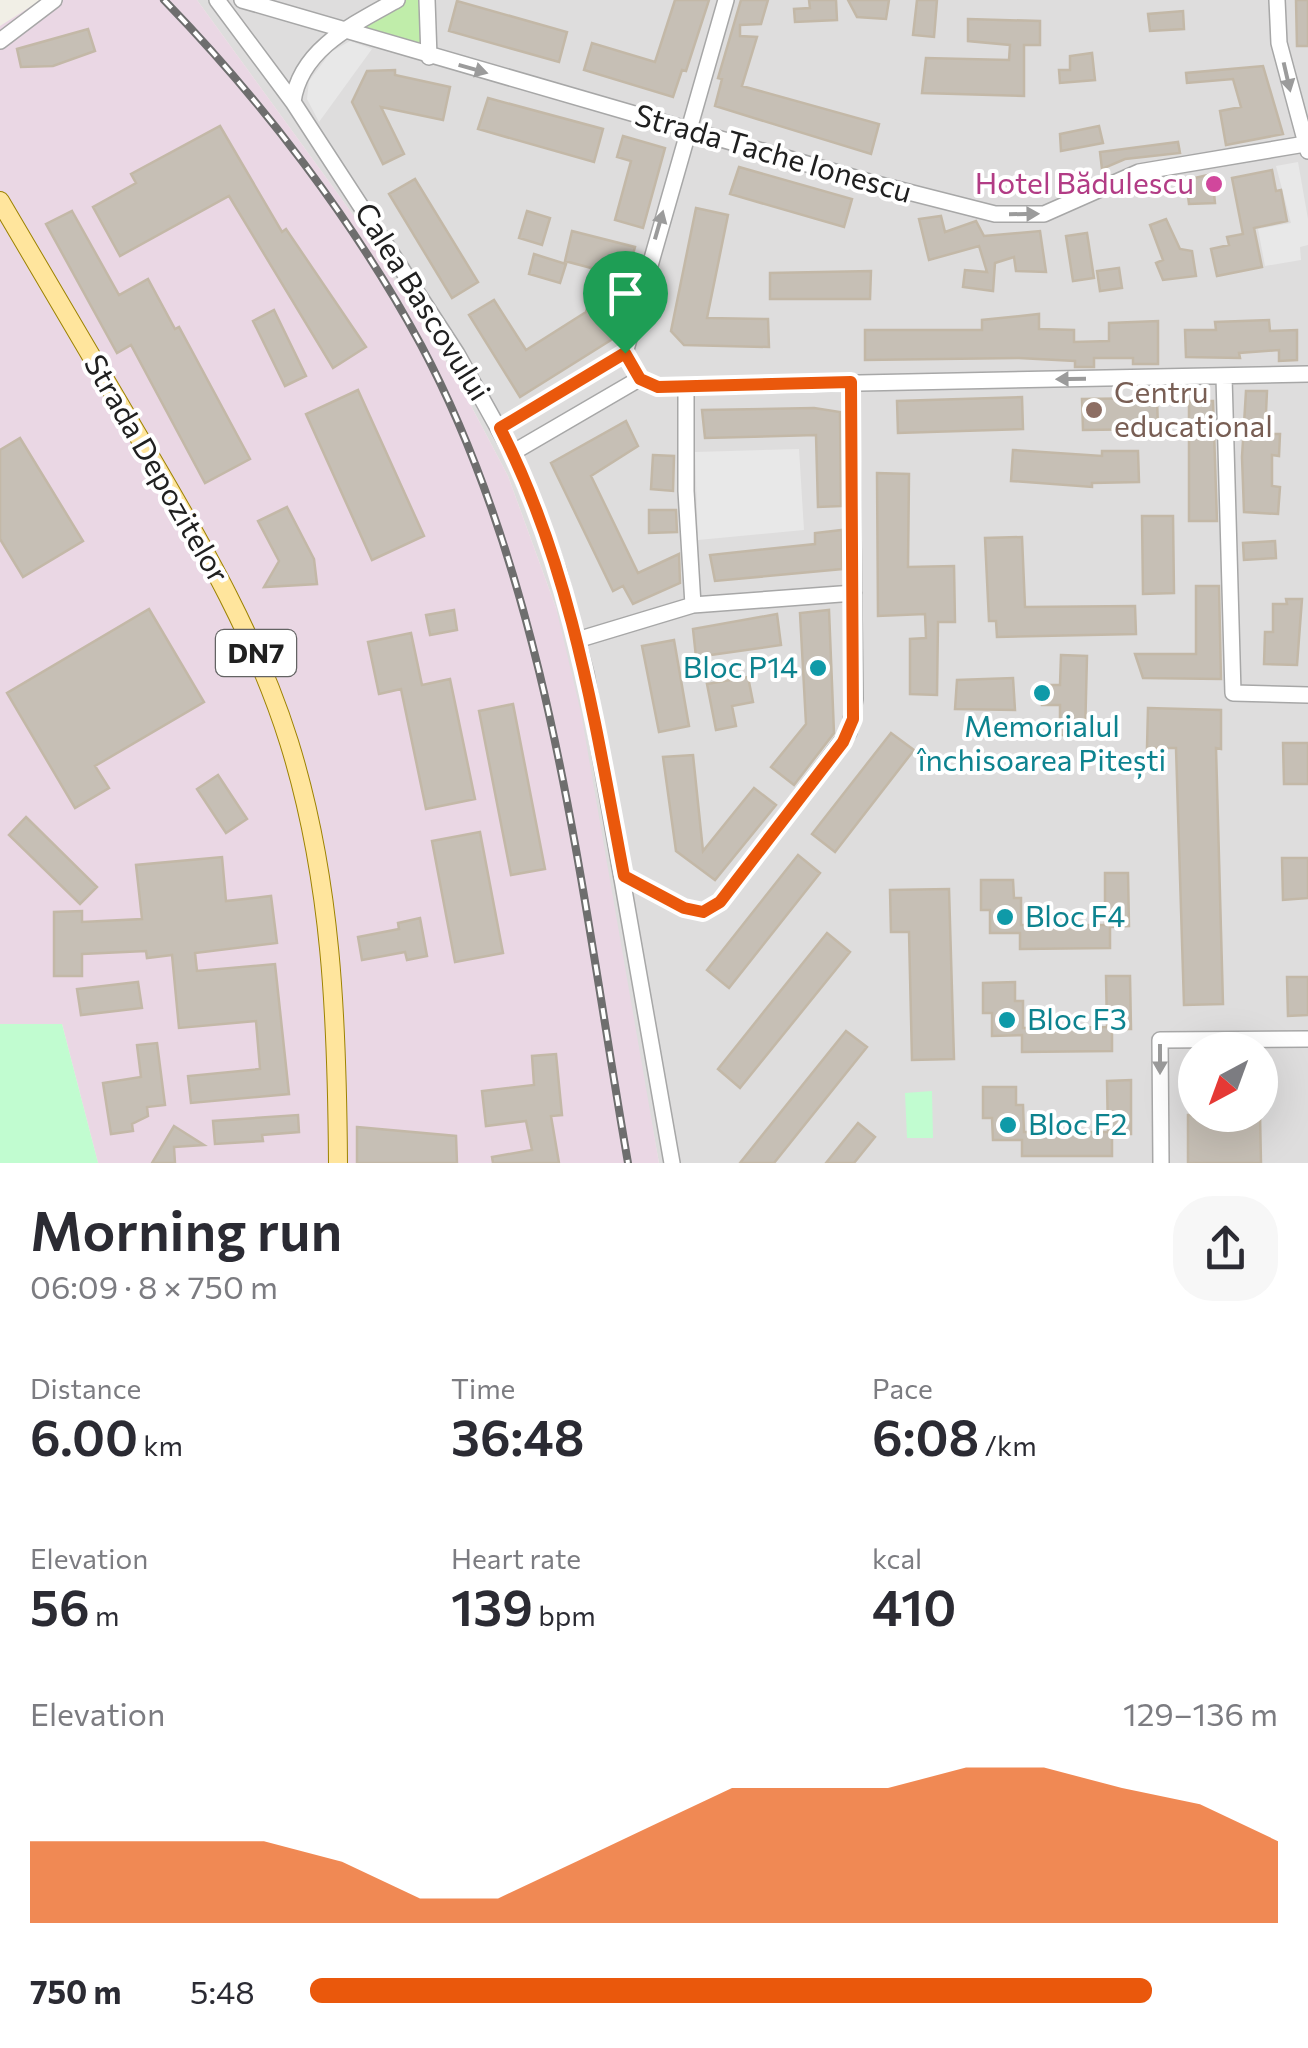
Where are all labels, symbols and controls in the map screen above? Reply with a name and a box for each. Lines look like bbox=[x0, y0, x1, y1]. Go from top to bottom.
one-way arrow bbox=[458, 62, 489, 78]
one-way arrow bbox=[1280, 62, 1295, 93]
street label: Strada Tache Ionescu bbox=[631, 94, 916, 209]
place label: Hotel Bădulescu bbox=[975, 163, 1194, 200]
marker: Hotel Bădulescu bbox=[1203, 173, 1225, 195]
street label: Calea Bascovului bbox=[348, 195, 500, 406]
one-way arrow bbox=[1008, 206, 1040, 222]
one-way arrow bbox=[652, 209, 668, 240]
pin bbox=[583, 251, 668, 354]
icon: arrive bbox=[598, 266, 653, 321]
street label: Strada Depozitelor bbox=[78, 347, 239, 588]
one-way arrow bbox=[1054, 371, 1086, 387]
place label: Centru educational bbox=[1114, 372, 1273, 443]
marker: Centru educational bbox=[1083, 399, 1105, 421]
road number: DN7 bbox=[216, 630, 296, 676]
place label: Bloc P14 bbox=[683, 647, 798, 684]
marker: Bloc P14 bbox=[807, 657, 829, 679]
marker: Memorialul închisoarea Pitești bbox=[1031, 682, 1053, 704]
place label: Memorialul închisoarea Pitești bbox=[917, 706, 1166, 779]
place label: Bloc F4 bbox=[1025, 896, 1125, 933]
marker: Bloc F4 bbox=[994, 906, 1016, 928]
place label: Bloc F3 bbox=[1027, 999, 1127, 1036]
marker: Bloc F3 bbox=[996, 1009, 1018, 1031]
north arrow bbox=[1178, 1032, 1278, 1132]
map controls bbox=[1178, 1032, 1278, 1132]
one-way arrow bbox=[1153, 1044, 1169, 1076]
place label: Bloc F2 bbox=[1028, 1104, 1127, 1141]
marker: Bloc F2 bbox=[997, 1114, 1019, 1136]
text: Morning run bbox=[30, 1195, 342, 1262]
button: share bbox=[1173, 1196, 1278, 1301]
text: 06:09 · 8 × 750 m bbox=[30, 1266, 278, 1306]
text: Distance bbox=[30, 1371, 141, 1405]
text: Time bbox=[451, 1371, 515, 1405]
text: Pace bbox=[872, 1371, 933, 1405]
text: 6.00 bbox=[30, 1405, 138, 1466]
text: 36:48 bbox=[451, 1405, 585, 1466]
text: 6:08 bbox=[872, 1405, 979, 1466]
text: km bbox=[138, 1428, 183, 1462]
text: /km bbox=[979, 1428, 1037, 1462]
text: Elevation bbox=[30, 1541, 148, 1575]
text: Heart rate bbox=[451, 1541, 581, 1575]
text: kcal bbox=[872, 1541, 922, 1575]
text: 56 bbox=[30, 1575, 90, 1636]
text: 139 bbox=[451, 1575, 533, 1636]
text: 410 bbox=[872, 1575, 956, 1636]
text: m bbox=[90, 1598, 119, 1632]
text: bpm bbox=[533, 1598, 596, 1632]
text: Elevation bbox=[30, 1693, 165, 1733]
text: 129–136 m bbox=[1123, 1693, 1278, 1733]
text: 750 m bbox=[30, 1971, 121, 2011]
text: 5:48 bbox=[190, 1971, 255, 2011]

